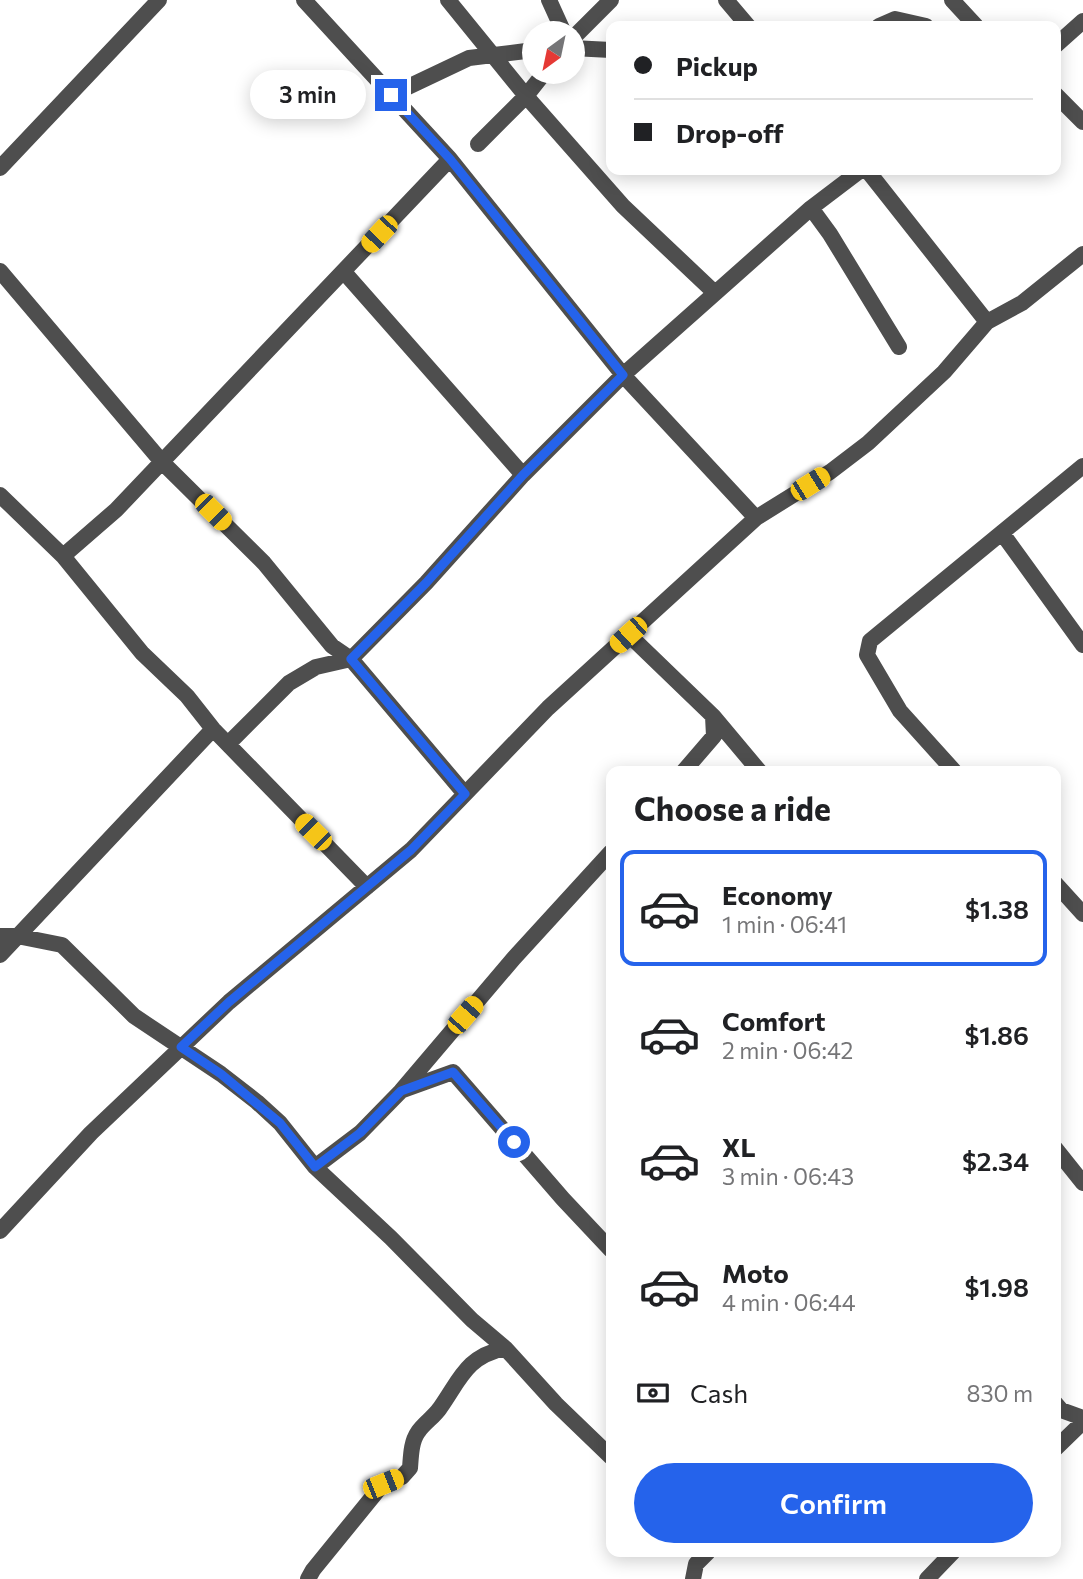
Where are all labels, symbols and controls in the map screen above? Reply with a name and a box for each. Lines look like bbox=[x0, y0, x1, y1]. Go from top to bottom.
north arrow bbox=[522, 21, 584, 84]
map controls bbox=[522, 21, 585, 84]
text: Pickup bbox=[676, 50, 758, 81]
callout: 3 min bbox=[251, 70, 366, 119]
route end bbox=[375, 79, 407, 111]
text: 3 min bbox=[279, 80, 337, 108]
text: Drop-off bbox=[676, 117, 783, 148]
car bbox=[357, 211, 402, 257]
car bbox=[787, 464, 834, 504]
car bbox=[191, 490, 236, 534]
car bbox=[606, 613, 651, 657]
text: Choose a ride bbox=[634, 788, 831, 828]
car bbox=[291, 810, 336, 854]
icon: car bbox=[638, 877, 701, 940]
text: Economy bbox=[722, 879, 833, 910]
text: $1.38 bbox=[965, 893, 1029, 924]
text: 1 min · 06:41 bbox=[722, 910, 847, 938]
car bbox=[444, 992, 487, 1038]
icon: car bbox=[638, 1003, 701, 1066]
text: Comfort bbox=[722, 1005, 825, 1036]
text: $1.86 bbox=[964, 1019, 1029, 1050]
text: 2 min · 06:42 bbox=[722, 1036, 853, 1064]
route start bbox=[498, 1126, 530, 1158]
icon: car bbox=[638, 1129, 701, 1192]
text: XL bbox=[722, 1131, 756, 1162]
text: $2.34 bbox=[962, 1145, 1029, 1176]
text: 3 min · 06:43 bbox=[722, 1162, 854, 1190]
icon: car bbox=[638, 1255, 701, 1318]
text: Moto bbox=[722, 1257, 789, 1288]
text: $1.98 bbox=[964, 1271, 1029, 1302]
text: 4 min · 06:44 bbox=[722, 1288, 856, 1316]
icon: cash bbox=[634, 1374, 672, 1412]
text: Cash bbox=[690, 1377, 748, 1408]
text: 830 m bbox=[967, 1379, 1033, 1407]
button: Confirm bbox=[634, 1463, 1033, 1543]
car bbox=[360, 1466, 407, 1502]

